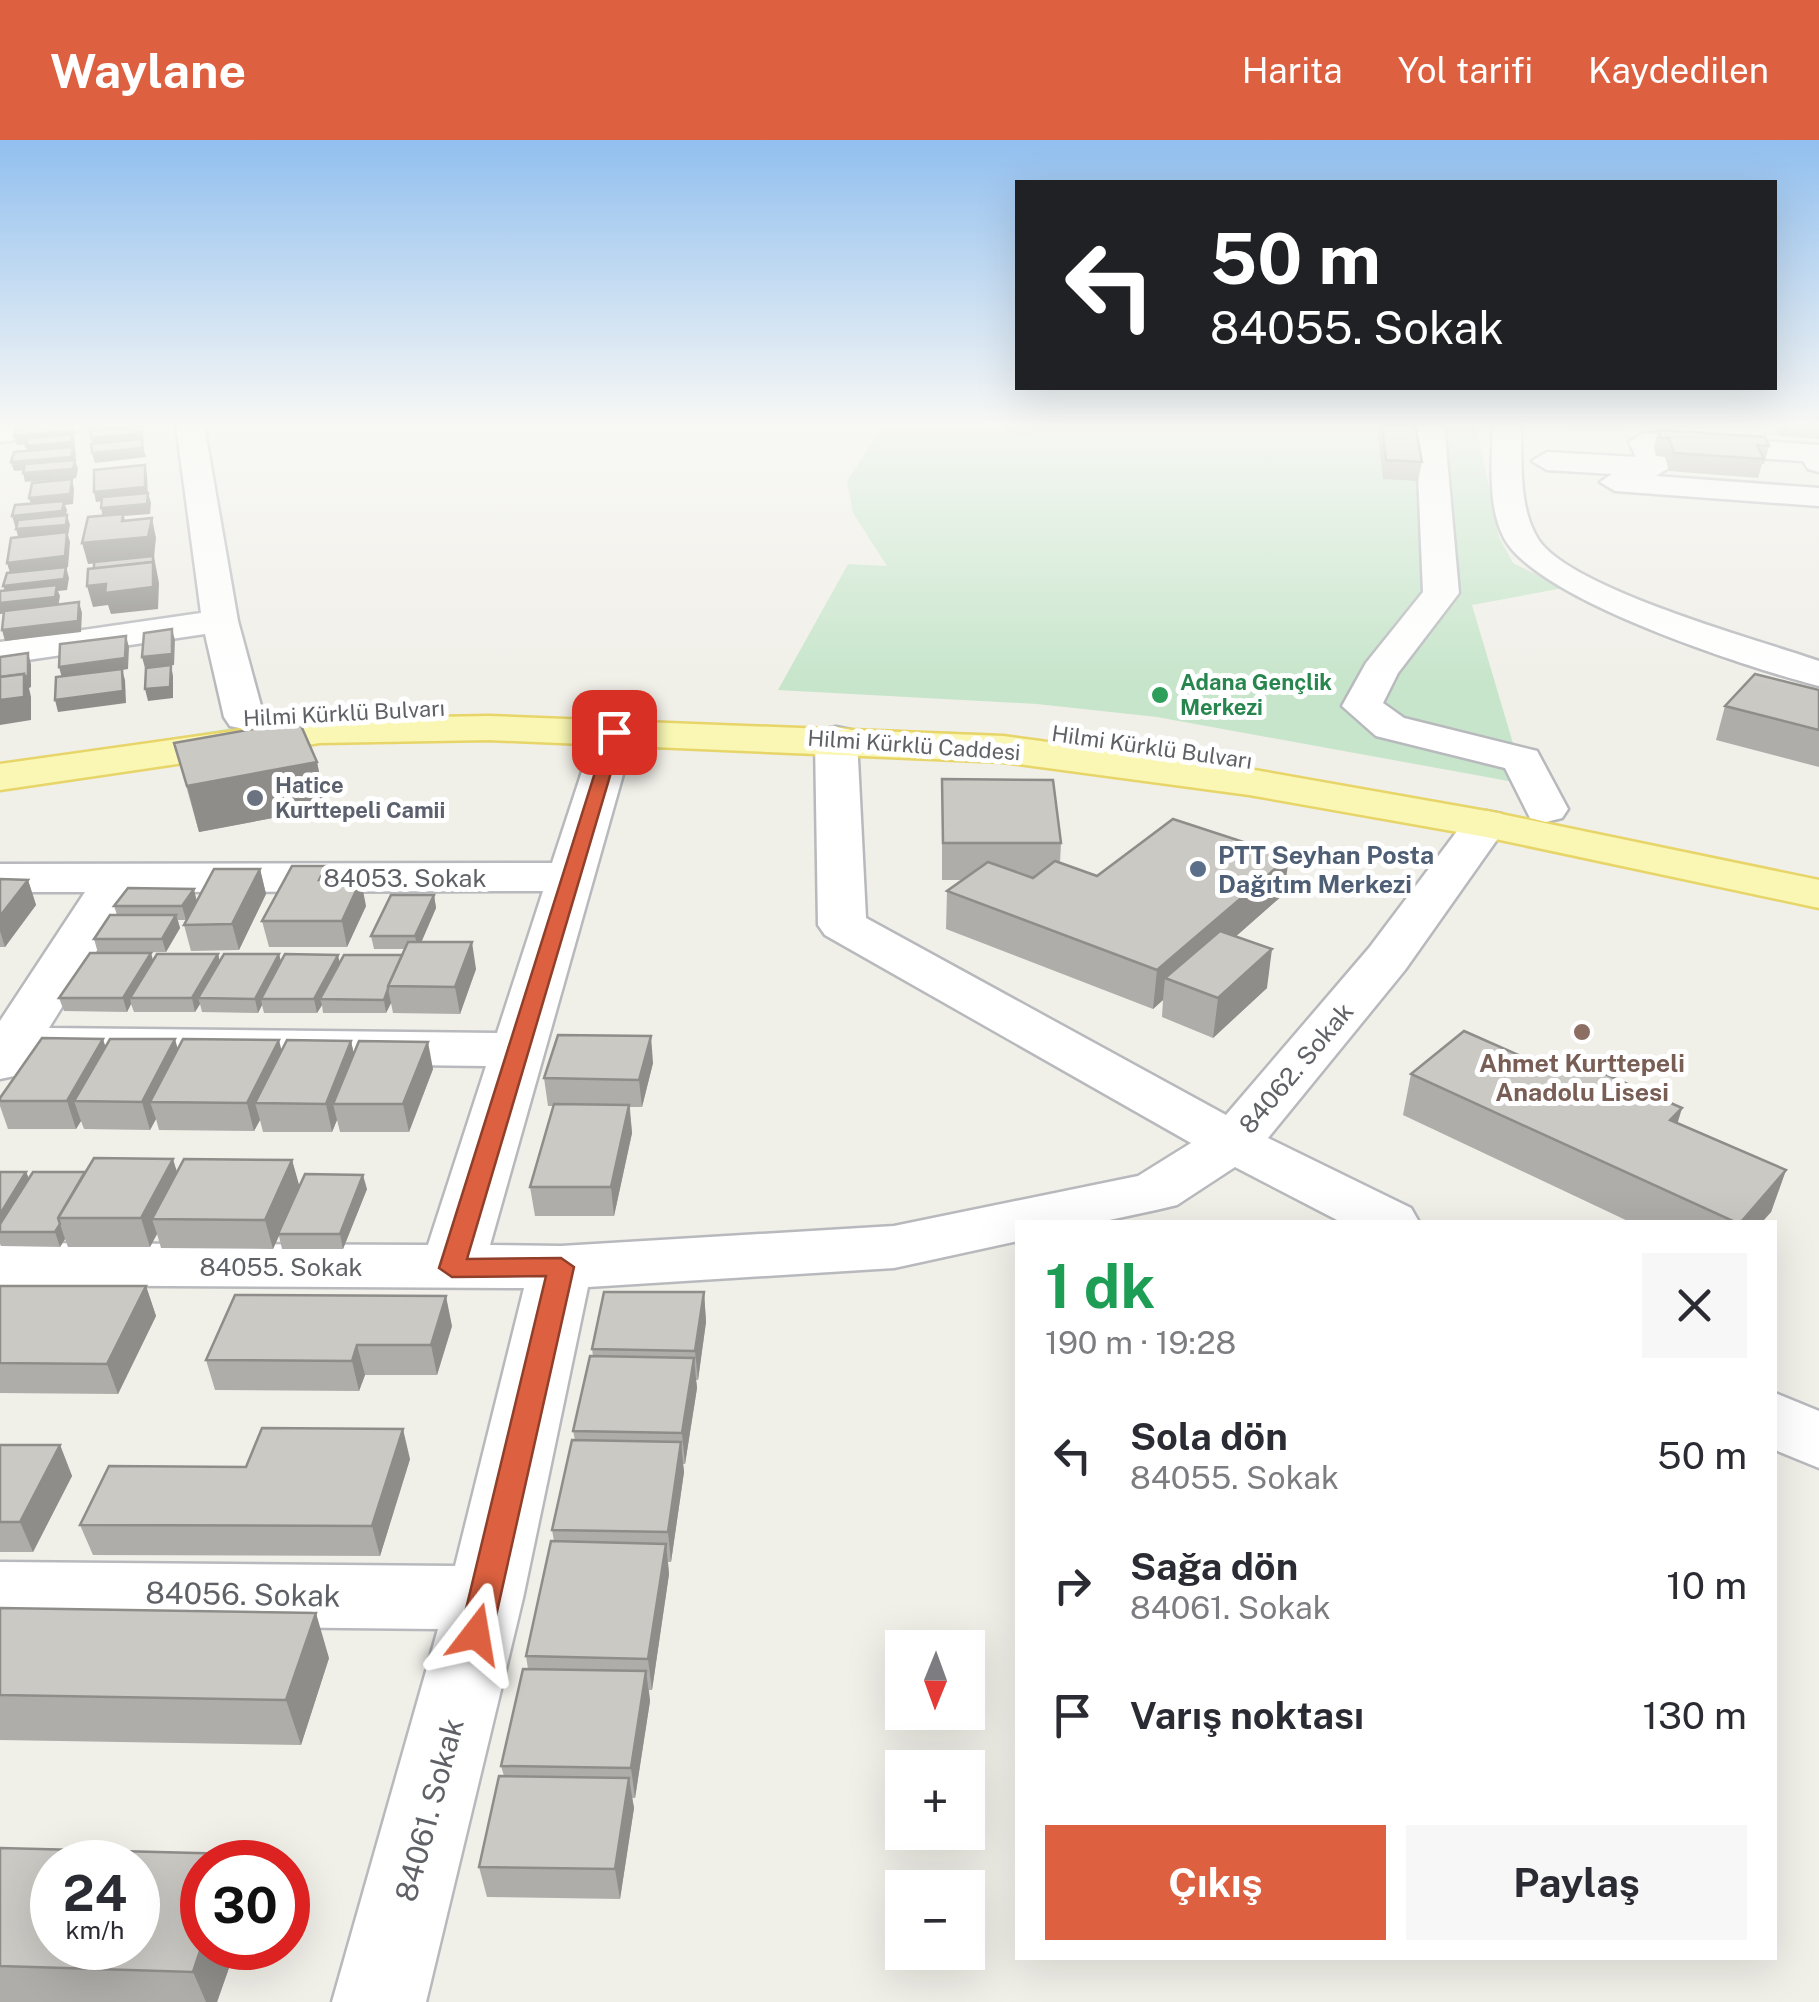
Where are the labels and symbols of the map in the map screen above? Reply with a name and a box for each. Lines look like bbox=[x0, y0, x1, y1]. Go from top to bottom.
place label: Adana Gençlik Merkezi bbox=[1180, 669, 1332, 720]
marker: Adana Gençlik Merkezi bbox=[1149, 684, 1171, 706]
pin bbox=[572, 690, 657, 775]
street label: Hilmi Kürklü Bulvarı bbox=[242, 695, 446, 731]
street label: Hilmi Kürklü Bulvarı bbox=[1050, 720, 1254, 774]
street label: Hilmi Kürklü Caddesi bbox=[807, 725, 1021, 765]
place label: Hatice Kurttepeli Camii bbox=[275, 772, 445, 823]
marker: Hatice Kurttepeli Camii bbox=[244, 787, 266, 809]
place label: PTT Seyhan Posta Dağıtım Merkezi bbox=[1218, 840, 1434, 899]
marker: PTT Seyhan Posta Dağıtım Merkezi bbox=[1187, 858, 1209, 880]
street label: 84053. Sokak bbox=[324, 863, 486, 893]
street label: 84062. Sokak bbox=[1233, 997, 1359, 1139]
marker: Ahmet Kurttepeli Anadolu Lisesi bbox=[1571, 1021, 1593, 1043]
place label: Ahmet Kurttepeli Anadolu Lisesi bbox=[1479, 1048, 1685, 1107]
street label: 84055. Sokak bbox=[199, 1252, 363, 1282]
street label: 84056. Sokak bbox=[145, 1574, 341, 1614]
position arrow bbox=[424, 1582, 528, 1686]
north arrow bbox=[885, 1630, 985, 1730]
street label: 84061. Sokak bbox=[387, 1714, 471, 1905]
speed limit sign: 30 bbox=[180, 1840, 310, 1970]

